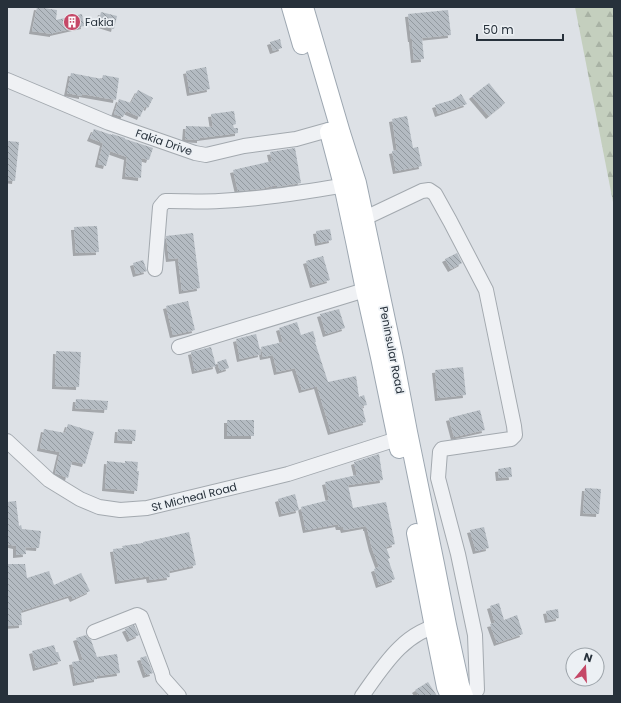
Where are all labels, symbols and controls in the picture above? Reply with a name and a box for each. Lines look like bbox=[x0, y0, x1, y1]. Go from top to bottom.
building icon: Fakia bbox=[62, 12, 82, 32]
place label: Fakia bbox=[85, 14, 114, 30]
scale bar bbox=[477, 16, 563, 42]
text: 50 m bbox=[483, 21, 514, 38]
street label: Fakia Drive bbox=[133, 125, 195, 159]
street label: Peninsular Road bbox=[376, 305, 408, 395]
street label: St Micheal Road bbox=[149, 479, 239, 515]
north arrow bbox=[565, 647, 605, 687]
text: N bbox=[582, 649, 595, 666]

